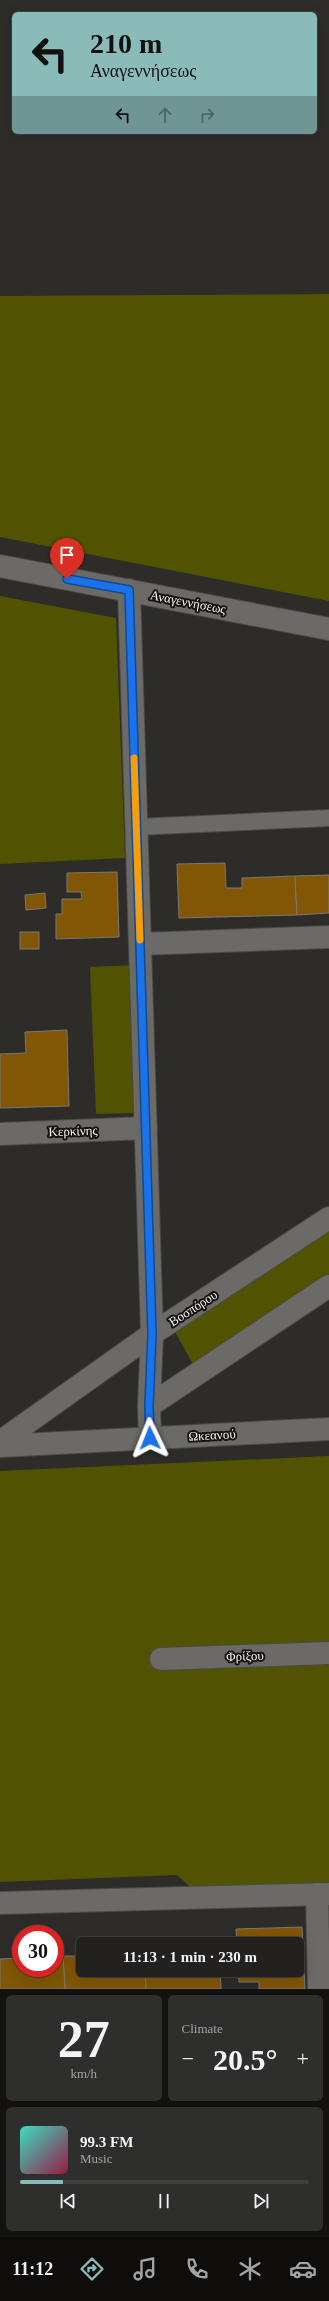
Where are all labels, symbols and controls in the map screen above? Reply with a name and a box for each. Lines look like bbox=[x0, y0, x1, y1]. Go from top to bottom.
icon: left bbox=[24, 28, 76, 80]
text: 210 m bbox=[90, 28, 162, 59]
text: Αναγεννήσεως bbox=[90, 61, 196, 81]
icon: left bbox=[112, 104, 134, 126]
icon: ahead bbox=[154, 104, 176, 126]
icon: right bbox=[196, 104, 218, 126]
pin bbox=[50, 538, 84, 579]
icon: arrive bbox=[56, 544, 78, 566]
street label: Αναγεννήσεως bbox=[149, 587, 228, 617]
street label: Κερκίνης bbox=[48, 1123, 99, 1139]
street label: Βοσπόρου bbox=[166, 1287, 220, 1329]
position arrow bbox=[129, 1417, 171, 1459]
street label: Ωκεανού bbox=[188, 1426, 236, 1444]
street label: Φρίξου bbox=[226, 1648, 264, 1664]
speed limit sign: 30 bbox=[12, 1925, 64, 1977]
text: 11:13 · 1 min · 230 m bbox=[123, 1949, 257, 1965]
text: 27 bbox=[58, 2011, 110, 2068]
text: Climate bbox=[182, 2021, 223, 2036]
text: 20.5° bbox=[213, 2043, 278, 2076]
text: − bbox=[182, 2046, 194, 2071]
text: + bbox=[297, 2046, 309, 2071]
text: km/h bbox=[70, 2066, 97, 2081]
text: 99.3 FM bbox=[80, 2134, 133, 2150]
text: Music bbox=[80, 2151, 113, 2166]
icon: previous bbox=[57, 2190, 79, 2212]
icon: pause bbox=[153, 2190, 175, 2212]
icon: next bbox=[250, 2190, 272, 2212]
icon: directions bbox=[78, 2255, 106, 2283]
icon: music bbox=[131, 2255, 159, 2283]
icon: phone bbox=[183, 2255, 211, 2283]
icon: climate bbox=[236, 2255, 264, 2283]
icon: car bbox=[289, 2255, 317, 2283]
text: 11:12 bbox=[12, 2259, 53, 2279]

